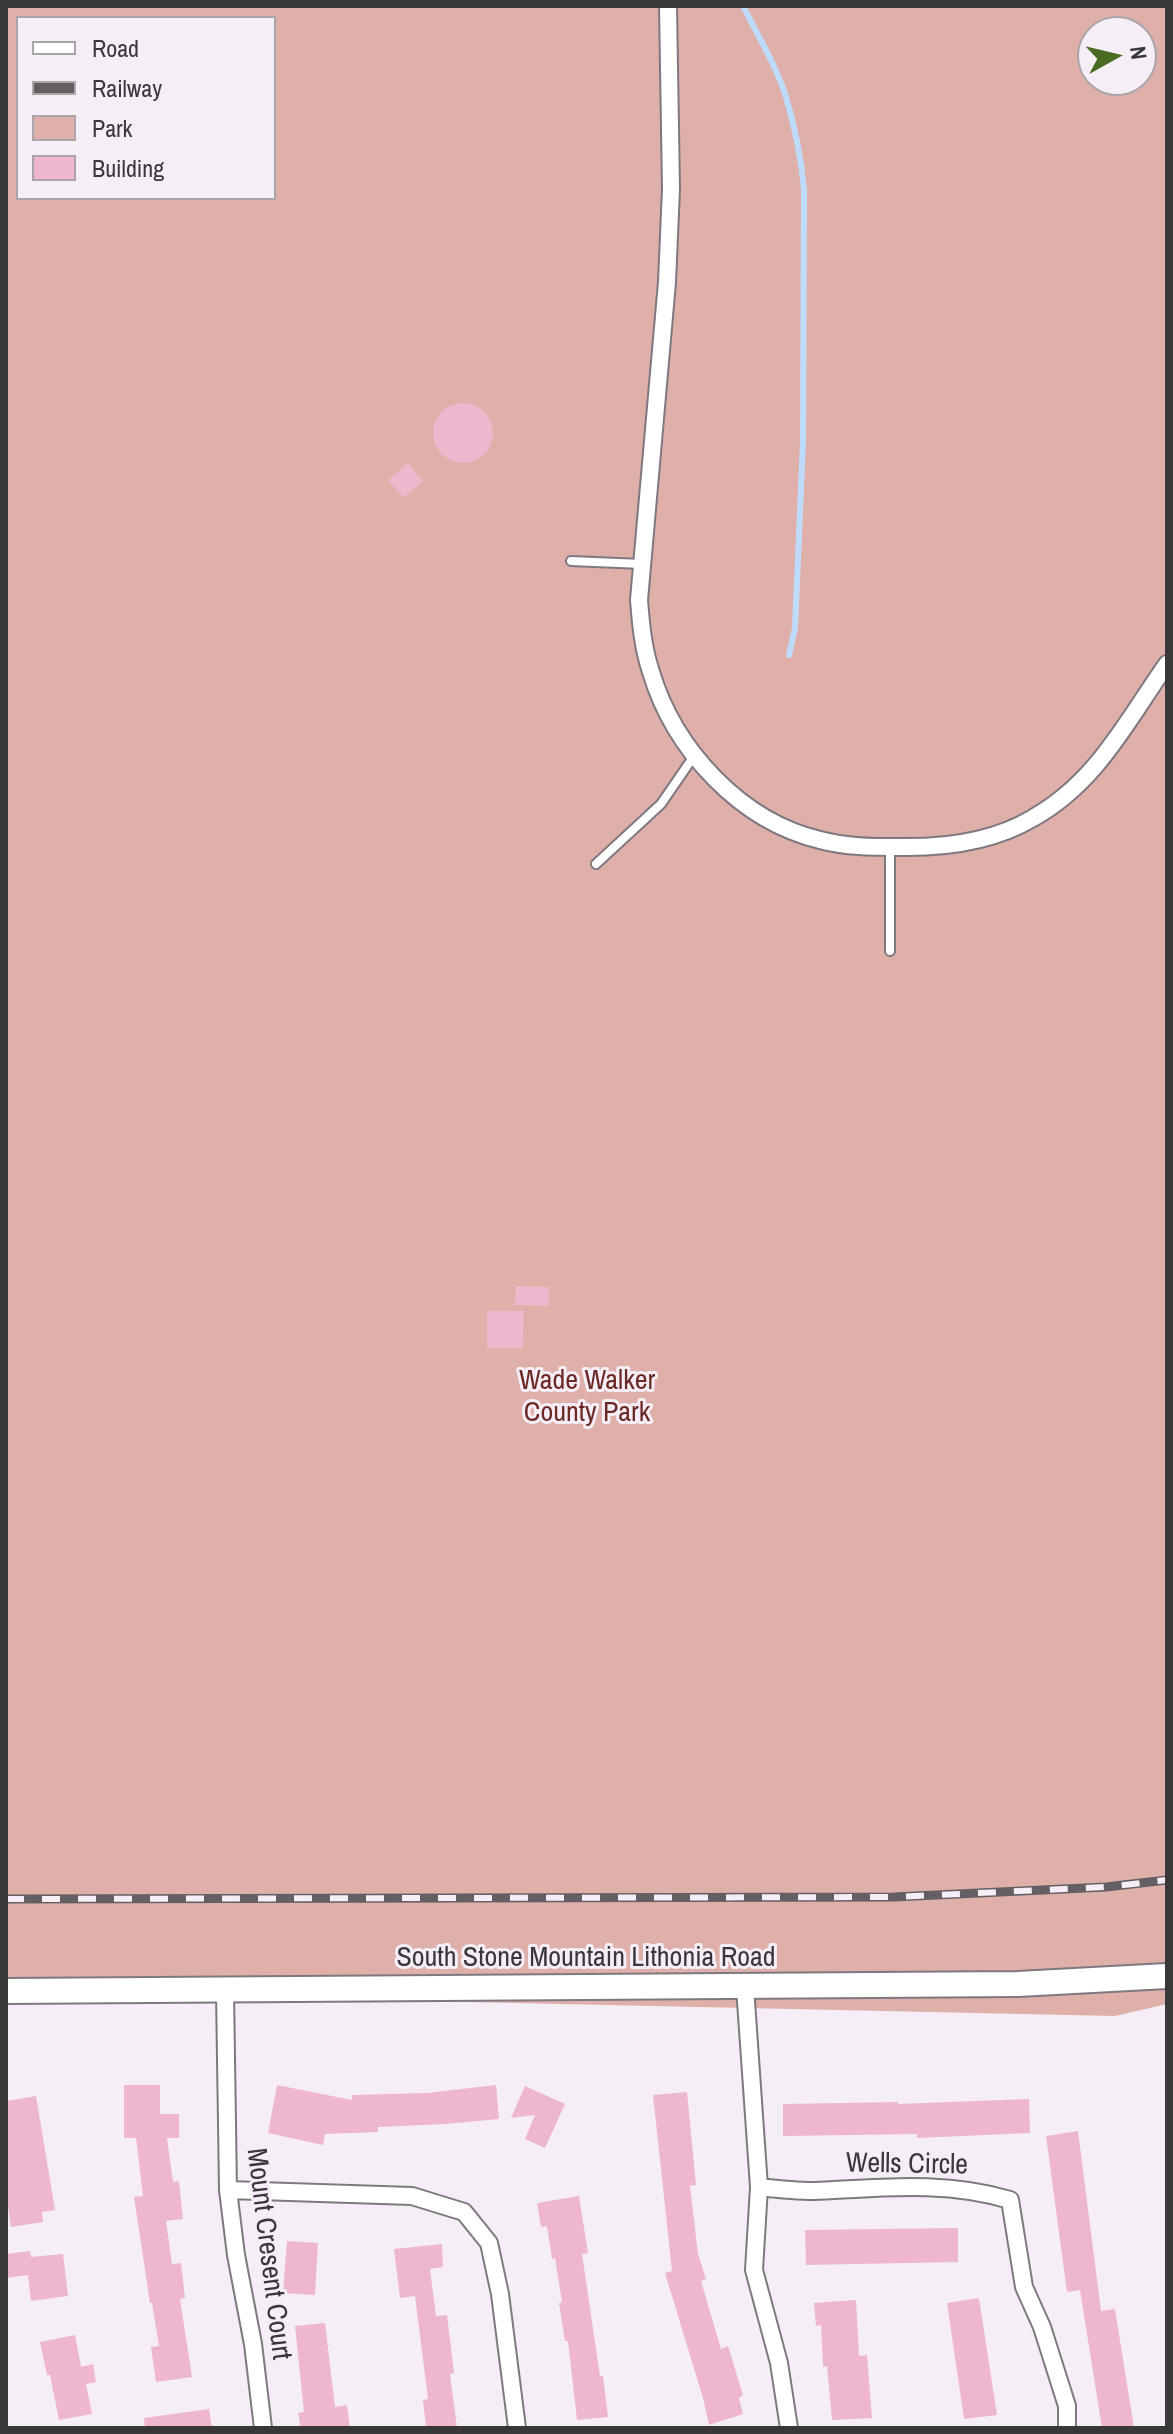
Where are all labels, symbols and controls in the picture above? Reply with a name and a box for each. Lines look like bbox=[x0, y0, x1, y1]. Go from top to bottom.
legend bbox=[16, 16, 276, 200]
north arrow bbox=[1077, 16, 1157, 96]
text: Road bbox=[92, 32, 139, 64]
text: N bbox=[1123, 44, 1155, 61]
text: Railway bbox=[92, 72, 162, 104]
text: Park bbox=[92, 112, 132, 144]
text: Building bbox=[92, 152, 164, 184]
park label: Wade Walker County Park bbox=[519, 1364, 655, 1430]
street label: South Stone Mountain Lithonia Road bbox=[396, 1941, 776, 1975]
street label: Mount Cresent Court bbox=[238, 2146, 298, 2362]
street label: Wells Circle bbox=[846, 2147, 968, 2183]

